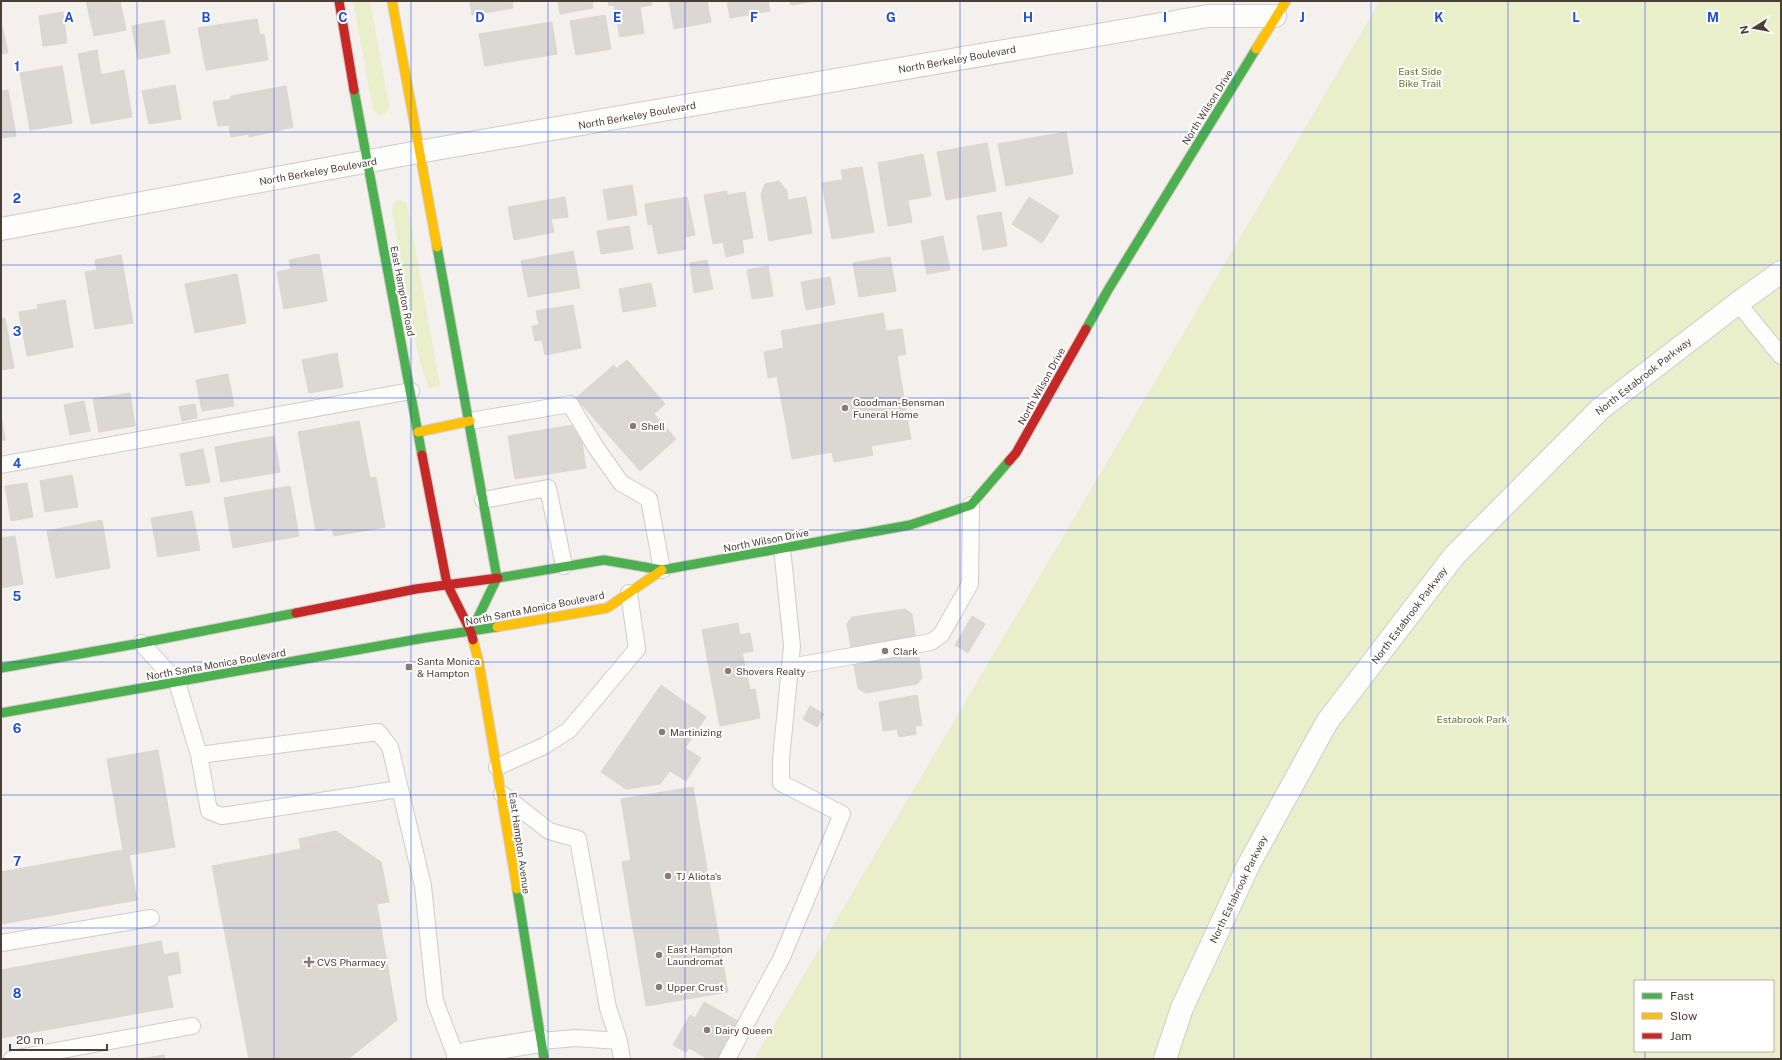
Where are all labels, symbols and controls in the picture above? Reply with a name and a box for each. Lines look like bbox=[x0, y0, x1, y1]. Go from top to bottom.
north arrow bbox=[1734, 8, 1774, 48]
text: A bbox=[64, 10, 74, 25]
text: B bbox=[202, 10, 211, 25]
text: C bbox=[338, 10, 348, 25]
text: D bbox=[475, 10, 485, 25]
text: E bbox=[613, 10, 621, 25]
text: F bbox=[750, 10, 758, 25]
text: G bbox=[886, 10, 896, 25]
text: H bbox=[1023, 10, 1033, 25]
text: I bbox=[1163, 10, 1167, 25]
text: J bbox=[1299, 10, 1305, 25]
text: K bbox=[1434, 10, 1444, 25]
text: L bbox=[1572, 10, 1580, 25]
text: M bbox=[1707, 10, 1719, 25]
text: N bbox=[1737, 25, 1751, 35]
street label: North Berkeley Boulevard bbox=[897, 43, 1017, 75]
text: 1 bbox=[14, 59, 20, 74]
park label: East Side Bike Trail bbox=[1398, 65, 1442, 89]
street label: North Wilson Drive bbox=[1179, 67, 1235, 147]
street label: North Berkeley Boulevard bbox=[577, 99, 697, 131]
street label: North Berkeley Boulevard bbox=[258, 155, 378, 187]
text: 2 bbox=[13, 191, 21, 206]
street label: East Hampton Road bbox=[388, 245, 418, 337]
text: 3 bbox=[13, 324, 22, 339]
street label: North Estabrook Parkway bbox=[1593, 334, 1694, 417]
street label: North Wilson Drive bbox=[1015, 345, 1067, 427]
place label: Goodman-Bensman Funeral Home bbox=[853, 396, 945, 420]
marker: Goodman-Bensman Funeral Home bbox=[840, 403, 850, 413]
place label: Shell bbox=[641, 420, 665, 432]
marker: Shell bbox=[628, 421, 638, 431]
text: 4 bbox=[13, 456, 22, 471]
street label: North Wilson Drive bbox=[722, 526, 810, 554]
street label: North Estabrook Parkway bbox=[1369, 564, 1450, 666]
text: 5 bbox=[13, 589, 22, 604]
street label: North Santa Monica Boulevard bbox=[464, 589, 606, 627]
place label: Clark bbox=[893, 645, 918, 657]
street label: North Santa Monica Boulevard bbox=[145, 646, 287, 682]
marker: Clark bbox=[880, 646, 890, 656]
place label: Santa Monica & Hampton bbox=[417, 655, 480, 679]
marker: Santa Monica & Hampton bbox=[404, 662, 414, 672]
place label: Shovers Realty bbox=[736, 665, 806, 677]
marker: Shovers Realty bbox=[723, 666, 733, 676]
park label: Estabrook Park bbox=[1437, 713, 1508, 725]
text: 6 bbox=[13, 721, 22, 736]
place label: Martinizing bbox=[670, 726, 722, 738]
marker: Martinizing bbox=[657, 727, 667, 737]
street label: East Hampton Avenue bbox=[507, 791, 533, 895]
street label: North Estabrook Parkway bbox=[1207, 833, 1270, 945]
text: 7 bbox=[13, 854, 21, 869]
place label: TJ Aliota's bbox=[676, 870, 721, 882]
marker: TJ Aliota's bbox=[663, 871, 673, 881]
place label: East Hampton Laundromat bbox=[667, 943, 733, 967]
marker: East Hampton Laundromat bbox=[654, 950, 664, 960]
place label: CVS Pharmacy bbox=[317, 956, 387, 968]
marker: CVS Pharmacy bbox=[304, 957, 314, 967]
legend bbox=[1634, 980, 1774, 1052]
place label: Upper Crust bbox=[667, 981, 723, 993]
marker: Upper Crust bbox=[654, 982, 664, 992]
text: 8 bbox=[13, 986, 22, 1001]
text: Fast bbox=[1670, 989, 1695, 1003]
text: Slow bbox=[1670, 1009, 1698, 1023]
place label: Dairy Queen bbox=[715, 1024, 772, 1036]
marker: Dairy Queen bbox=[702, 1025, 712, 1035]
scale bar bbox=[10, 1026, 107, 1052]
text: Jam bbox=[1670, 1029, 1692, 1043]
text: 20 m bbox=[16, 1033, 44, 1047]

